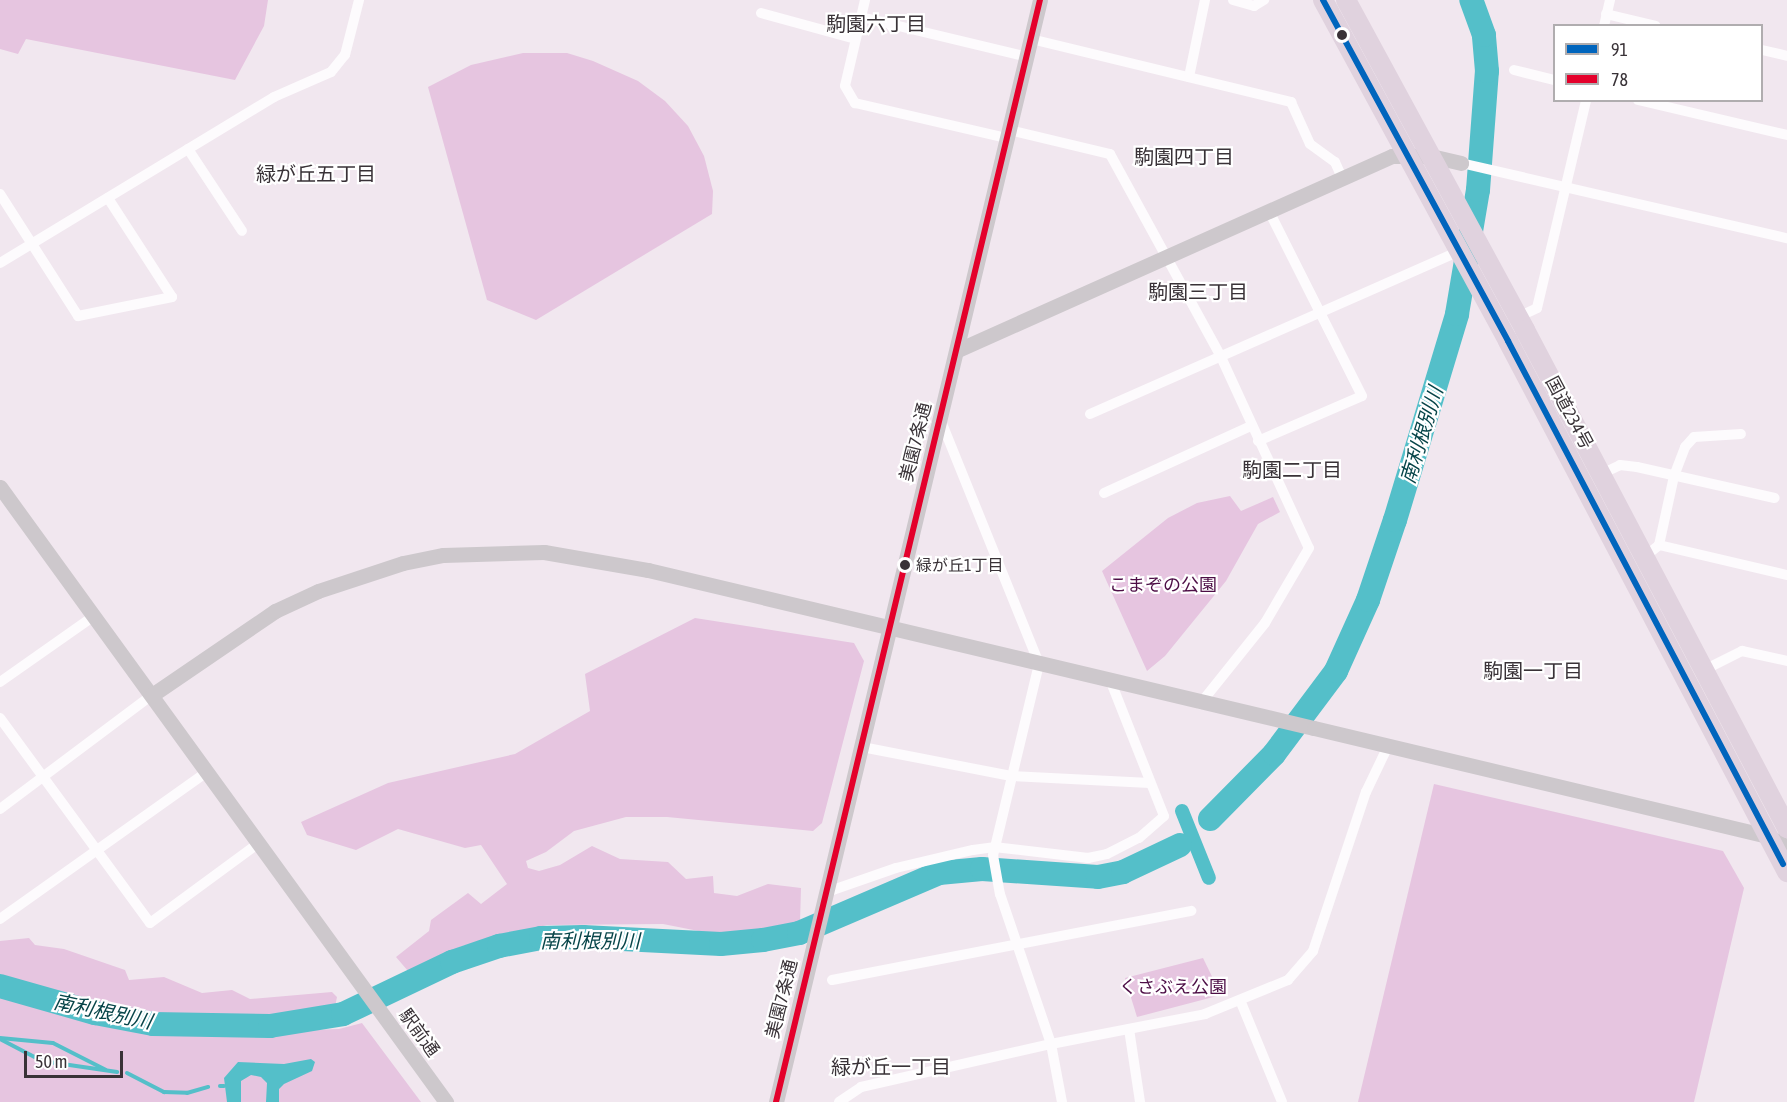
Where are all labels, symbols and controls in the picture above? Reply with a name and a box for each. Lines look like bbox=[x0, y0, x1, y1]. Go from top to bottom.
district label: 駒園六丁目 bbox=[826, 11, 926, 35]
legend bbox=[1553, 24, 1763, 102]
unlabelled marker bbox=[1336, 29, 1348, 41]
text: 91 bbox=[1611, 39, 1628, 60]
text: 78 bbox=[1611, 69, 1628, 90]
district label: 駒園四丁目 bbox=[1134, 144, 1234, 168]
district label: 緑が丘五丁目 bbox=[256, 161, 376, 185]
district label: 駒園三丁目 bbox=[1148, 279, 1248, 303]
street label: 国道234号 bbox=[1541, 373, 1597, 453]
water label: 南利根別川 bbox=[1395, 384, 1447, 486]
street label: 美園7条通 bbox=[896, 400, 936, 484]
district label: 駒園二丁目 bbox=[1242, 457, 1342, 481]
place label: 緑が丘1丁目 bbox=[916, 555, 1004, 575]
marker: 緑が丘1丁目 bbox=[899, 559, 911, 571]
park label: こまぞの公園 bbox=[1109, 574, 1217, 596]
district label: 駒園一丁目 bbox=[1483, 658, 1583, 682]
water label: 南利根別川 bbox=[540, 928, 640, 952]
street label: 美園7条通 bbox=[762, 957, 802, 1041]
park label: くさぶえ公園 bbox=[1119, 976, 1227, 998]
water label: 南利根別川 bbox=[52, 989, 154, 1033]
street label: 駅前通 bbox=[394, 1005, 444, 1061]
scale bar bbox=[27, 1039, 126, 1077]
text: 50 m bbox=[35, 1051, 67, 1072]
district label: 緑が丘一丁目 bbox=[831, 1054, 951, 1078]

